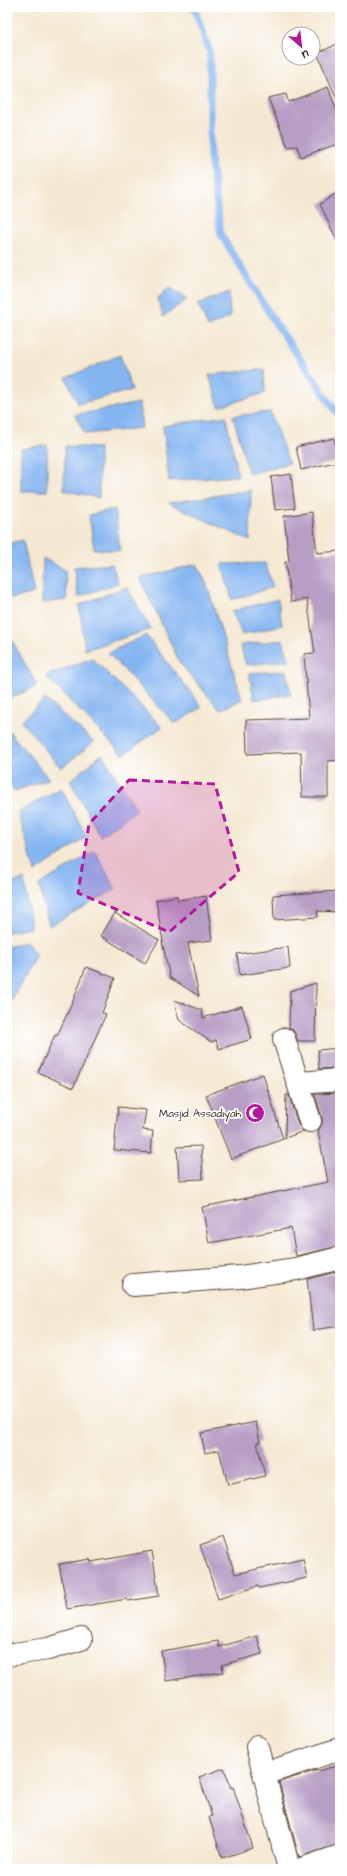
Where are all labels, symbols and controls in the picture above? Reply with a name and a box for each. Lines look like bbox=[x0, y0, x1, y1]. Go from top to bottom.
north arrow bbox=[281, 26, 321, 66]
text: U bbox=[299, 46, 313, 62]
mosque icon: Masjid Assadiyah bbox=[244, 1102, 266, 1124]
place label: Masjid Assadiyah bbox=[159, 1106, 242, 1122]

